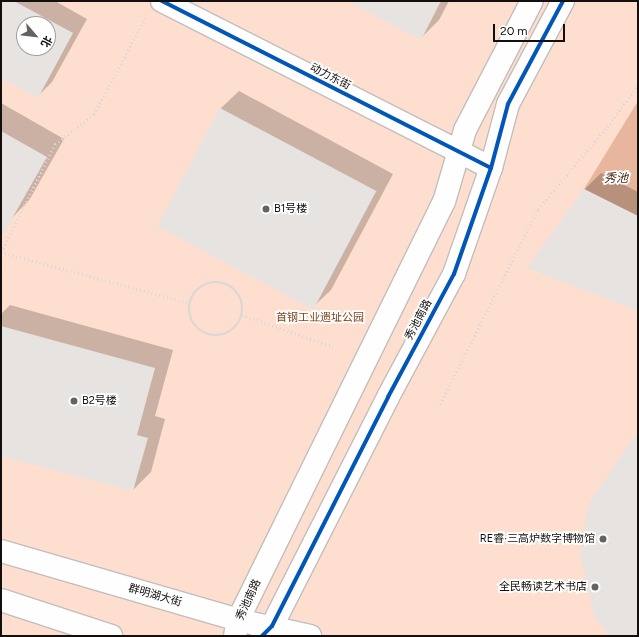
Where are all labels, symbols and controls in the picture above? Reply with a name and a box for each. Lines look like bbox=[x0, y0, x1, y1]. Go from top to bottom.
north arrow bbox=[16, 16, 56, 56]
scale bar bbox=[495, 16, 567, 42]
text: 20 m bbox=[500, 24, 528, 38]
text: 北 bbox=[38, 33, 54, 49]
street label: 动力东街 bbox=[307, 61, 353, 93]
water label: 秀池 bbox=[604, 172, 628, 186]
place label: B1号楼 bbox=[274, 202, 307, 216]
marker: B1号楼 bbox=[261, 204, 271, 214]
street label: 秀池南路 bbox=[403, 297, 435, 343]
park label: 首钢工业遗址公园 bbox=[276, 311, 364, 325]
place label: B2号楼 bbox=[82, 394, 117, 408]
marker: B2号楼 bbox=[69, 396, 79, 406]
place label: RE睿·三高炉数字博物馆 bbox=[480, 532, 595, 546]
marker: RE睿·三高炉数字博物馆 bbox=[598, 534, 608, 544]
street label: 秀池南路 bbox=[234, 577, 264, 623]
place label: 全民畅读艺术书店 bbox=[499, 580, 587, 594]
street label: 群明湖大街 bbox=[127, 582, 183, 610]
marker: 全民畅读艺术书店 bbox=[590, 582, 600, 592]

